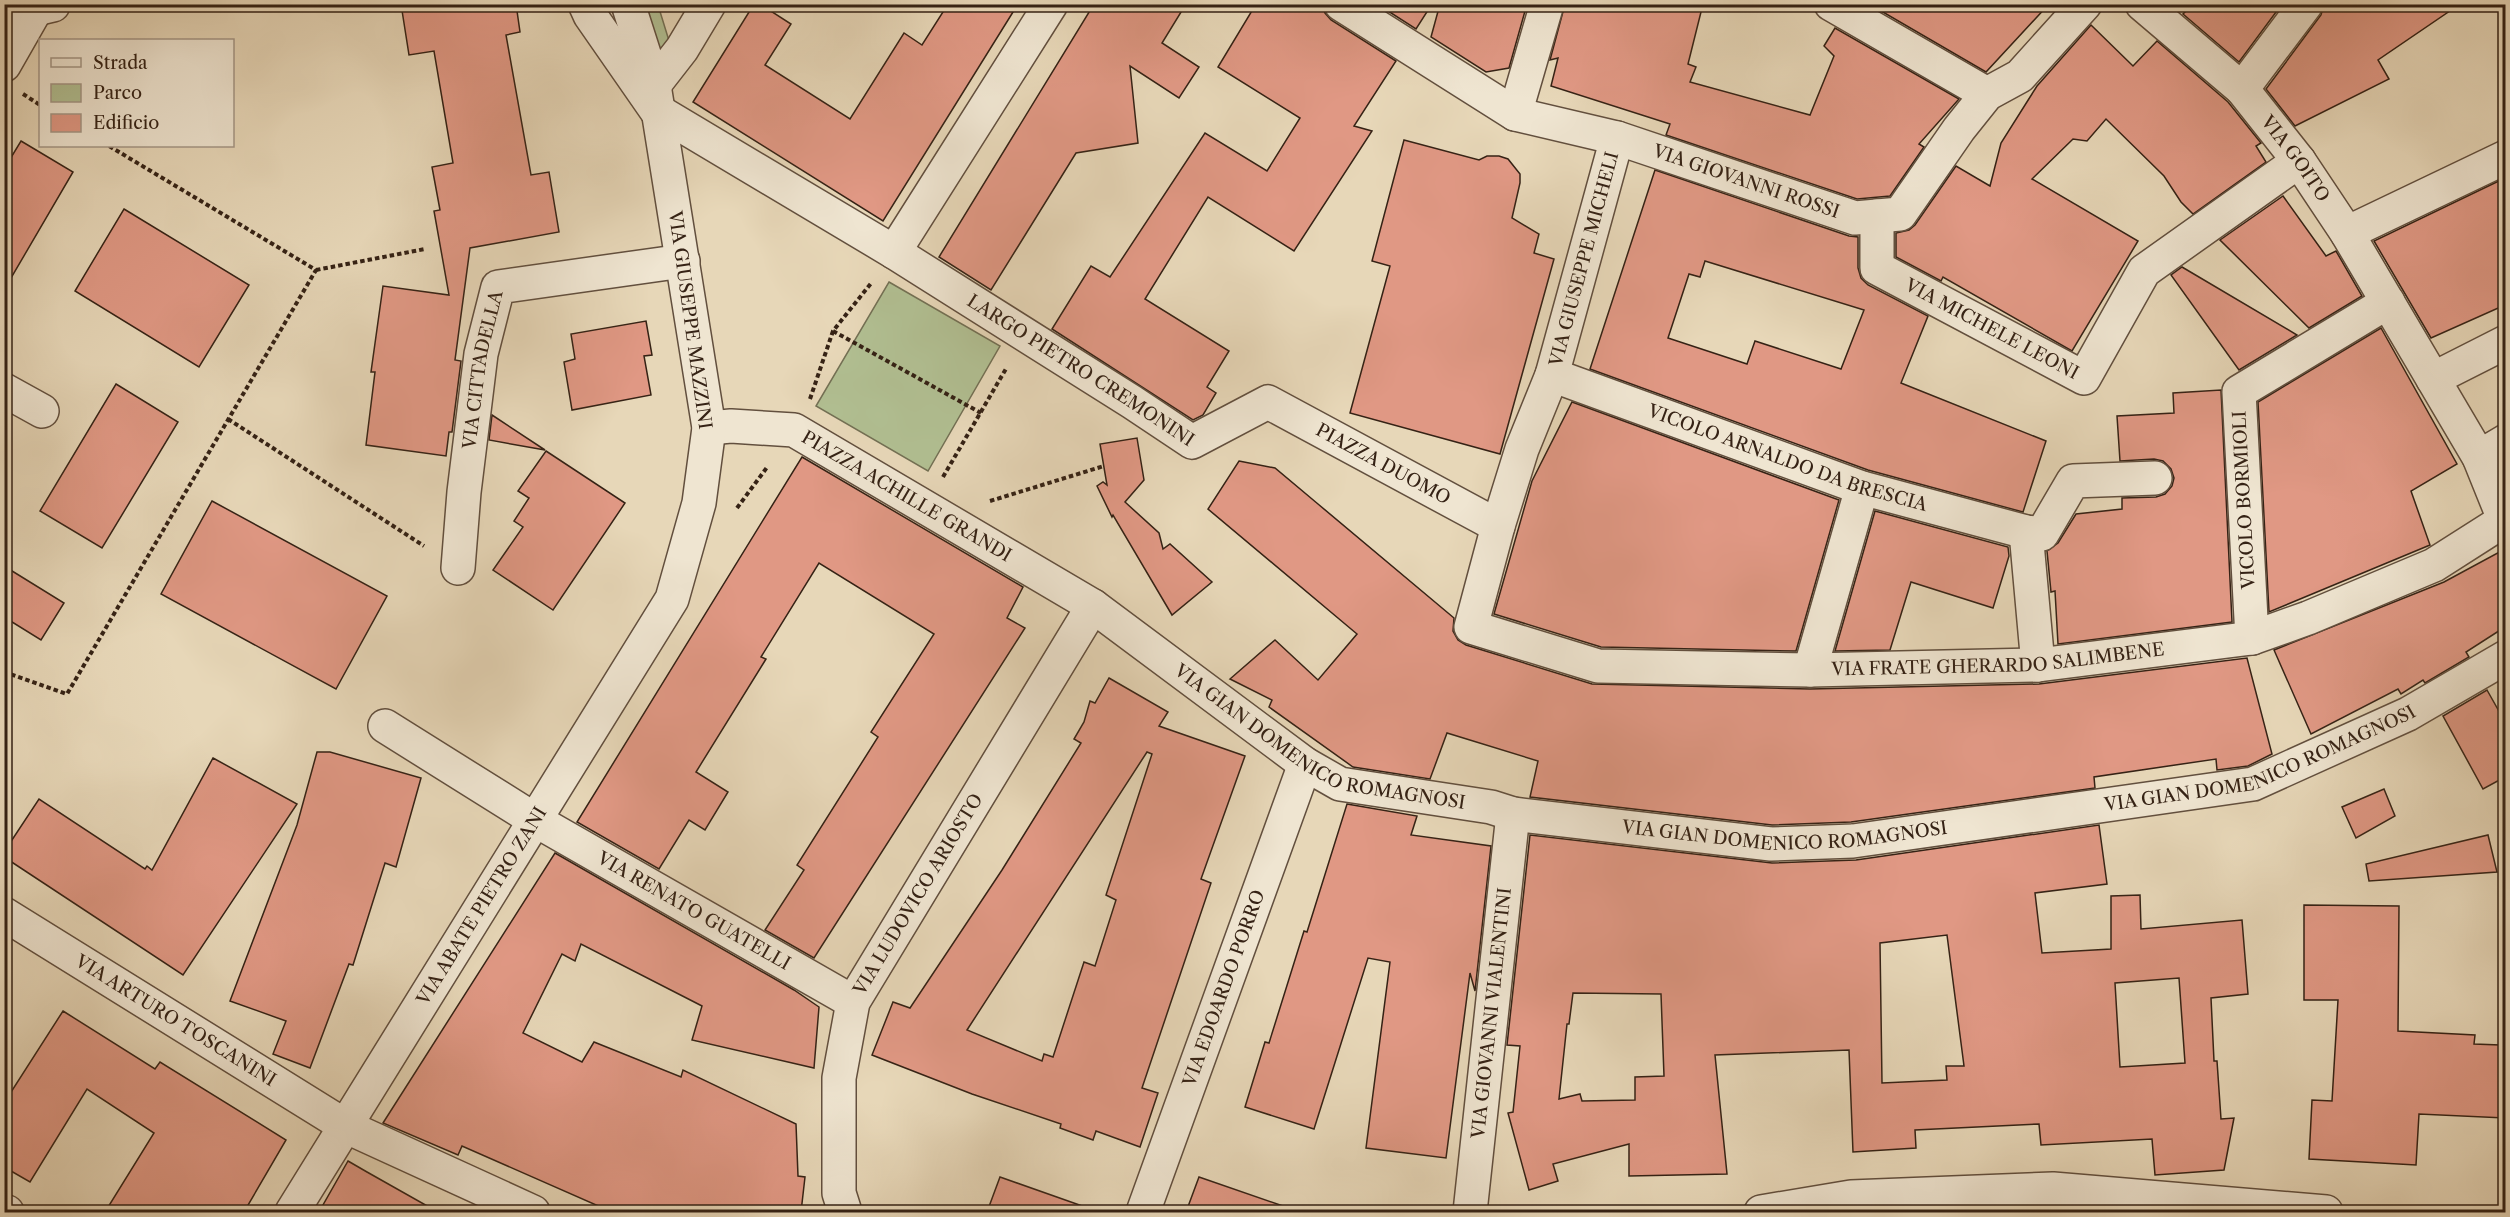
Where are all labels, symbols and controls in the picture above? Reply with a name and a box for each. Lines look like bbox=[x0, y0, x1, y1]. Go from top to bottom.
legend bbox=[39, 39, 234, 147]
text: Strada bbox=[93, 52, 148, 74]
text: Parco bbox=[93, 82, 142, 104]
street label: VIA GOITO bbox=[2256, 110, 2334, 206]
text: Edificio bbox=[93, 112, 159, 134]
street label: VIA GIOVANNI ROSSI bbox=[1649, 140, 1842, 223]
street label: VIA GIUSEPPE MICHELI bbox=[1544, 149, 1623, 370]
street label: VIA GIUSEPPE MAZZINI bbox=[664, 208, 716, 431]
street label: VIA MICHELE LEONI bbox=[1900, 273, 2082, 384]
street label: VIA CITTADELLA bbox=[458, 288, 508, 451]
street label: LARGO PIETRO CREMONINI bbox=[963, 290, 1198, 451]
street label: VICOLO ARNALDO DA BRESCIA bbox=[1644, 400, 1930, 516]
street label: VICOLO BORMIOLI bbox=[2228, 410, 2260, 591]
street label: PIAZZA DUOMO bbox=[1312, 419, 1454, 509]
street label: PIAZZA ACHILLE GRANDI bbox=[798, 426, 1016, 567]
street label: VIA FRATE GHERARDO SALIMBENE bbox=[1830, 638, 2166, 681]
street label: VIA GIAN DOMENICO ROMAGNOSI bbox=[1169, 659, 1467, 814]
street label: VIA GIAN DOMENICO ROMAGNOSI bbox=[2102, 701, 2420, 816]
street label: VIA LUDOVICO ARIOSTO bbox=[848, 790, 988, 1000]
street label: VIA ABATE PIETRO ZANI bbox=[411, 803, 551, 1010]
street label: VIA GIAN DOMENICO ROMAGNOSI bbox=[1620, 816, 1949, 855]
street label: VIA RENATO GUATELLI bbox=[592, 846, 794, 975]
street label: VIA EDOARDO PORRO bbox=[1178, 887, 1270, 1090]
street label: VIA GIOVANNI VIALENTINI bbox=[1467, 887, 1516, 1141]
street label: VIA ARTURO TOSCANINI bbox=[70, 949, 280, 1091]

